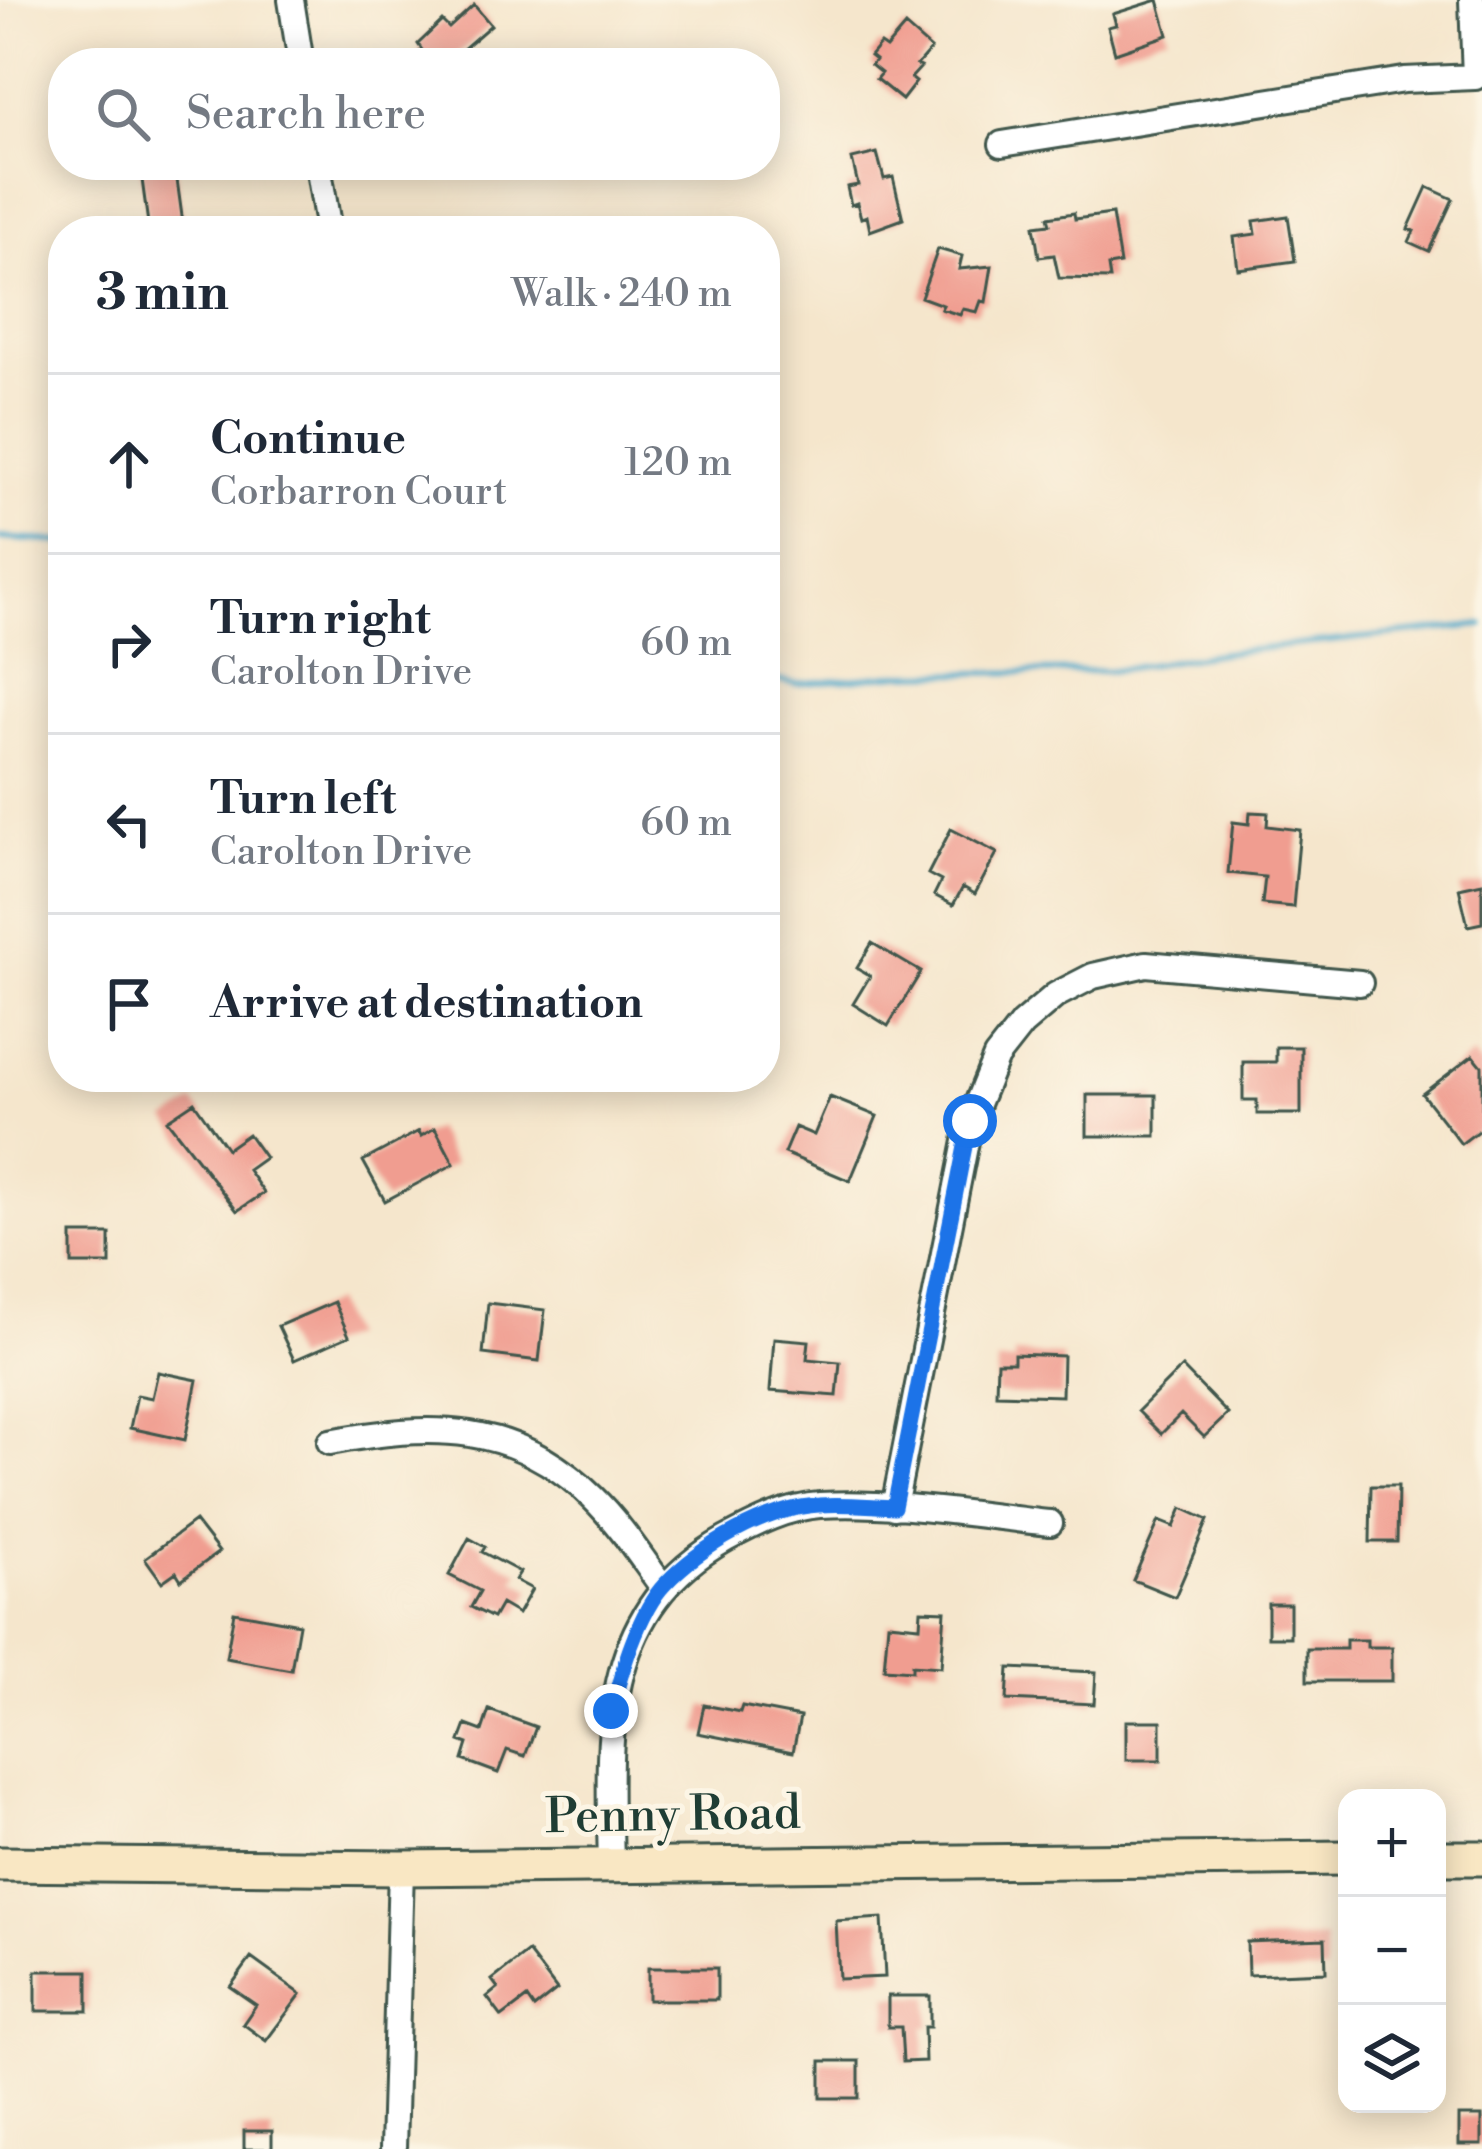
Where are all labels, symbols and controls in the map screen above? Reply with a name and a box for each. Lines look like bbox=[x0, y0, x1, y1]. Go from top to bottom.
search box bbox=[48, 48, 780, 180]
icon: search bbox=[90, 81, 156, 147]
text: Search here bbox=[186, 86, 426, 143]
text: 3 min bbox=[96, 262, 229, 326]
text: Walk · 240 m bbox=[511, 270, 732, 319]
text: Continue bbox=[210, 411, 406, 468]
icon: ahead bbox=[96, 431, 162, 497]
text: 120 m bbox=[624, 439, 732, 488]
text: Corbarron Court bbox=[210, 468, 507, 517]
text: Turn right bbox=[210, 591, 431, 648]
icon: right bbox=[96, 611, 162, 677]
text: 60 m bbox=[640, 619, 732, 668]
text: Carolton Drive bbox=[210, 648, 472, 697]
text: Turn left bbox=[210, 771, 396, 828]
icon: left bbox=[96, 791, 162, 857]
text: 60 m bbox=[640, 799, 732, 848]
text: Carolton Drive bbox=[210, 828, 472, 877]
icon: arrive bbox=[96, 971, 162, 1037]
text: Arrive at destination bbox=[210, 975, 643, 1032]
route start bbox=[943, 1094, 997, 1148]
route end bbox=[584, 1684, 638, 1738]
street label: Penny Road bbox=[545, 1784, 801, 1848]
map controls bbox=[1338, 1789, 1446, 2113]
button: + bbox=[1338, 1789, 1446, 1897]
button: − bbox=[1338, 1897, 1446, 2005]
button: layers bbox=[1338, 2005, 1446, 2113]

